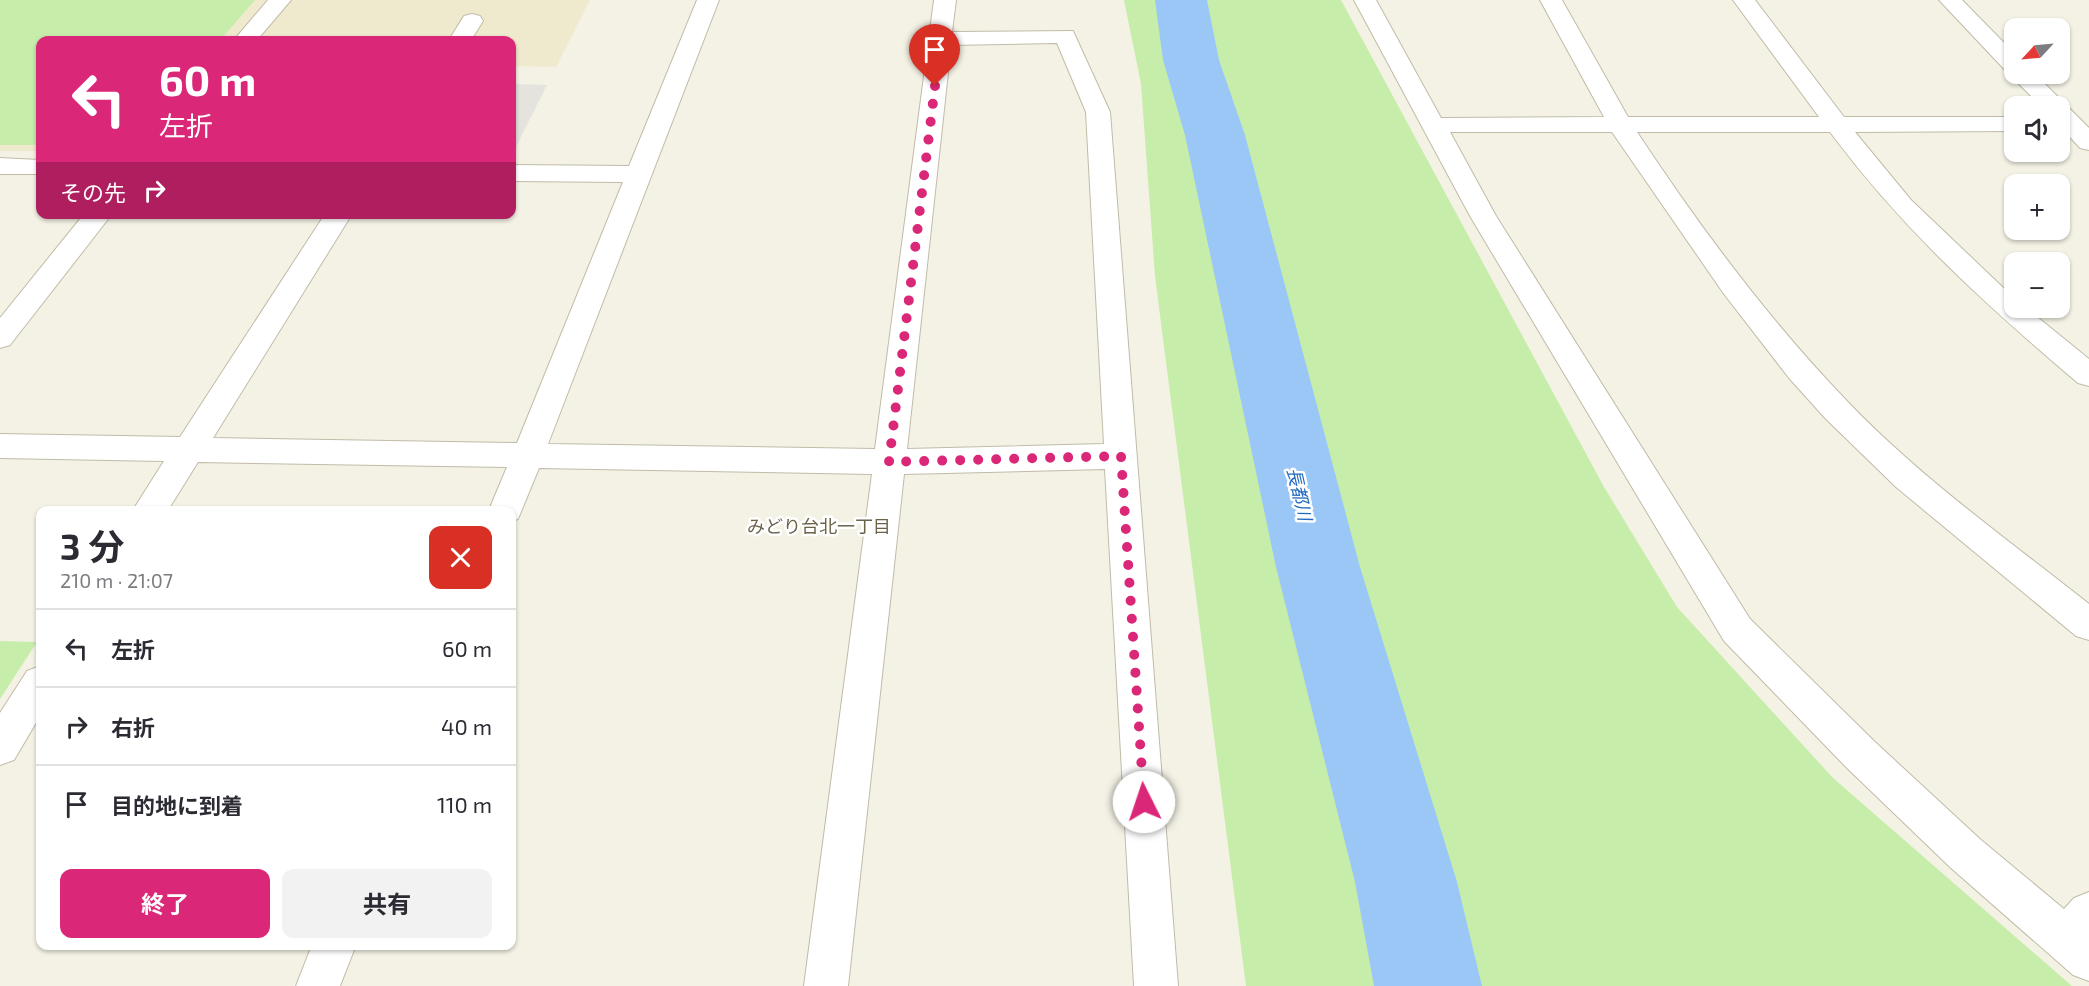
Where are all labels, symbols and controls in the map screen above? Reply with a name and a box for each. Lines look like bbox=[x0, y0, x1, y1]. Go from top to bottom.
north arrow bbox=[2004, 18, 2070, 84]
map controls bbox=[2004, 18, 2070, 318]
pin bbox=[909, 24, 960, 86]
icon: arrive bbox=[918, 33, 951, 66]
text: 60 m bbox=[159, 54, 256, 104]
icon: left bbox=[60, 60, 138, 138]
button: sound bbox=[2004, 96, 2070, 162]
text: 左折 bbox=[159, 109, 213, 141]
icon: right bbox=[138, 174, 171, 207]
button: + bbox=[2004, 174, 2070, 240]
text: その先 bbox=[60, 179, 126, 205]
button: − bbox=[2004, 252, 2070, 318]
water label: 長都川 bbox=[1283, 465, 1317, 525]
district label: みどり台北一丁目 bbox=[747, 515, 891, 537]
text: 3 分 bbox=[60, 524, 124, 567]
button: close bbox=[429, 526, 492, 589]
text: 210 m · 21:07 bbox=[60, 568, 173, 592]
icon: left bbox=[60, 632, 93, 665]
text: 60 m bbox=[442, 635, 492, 661]
text: 左折 bbox=[111, 636, 155, 662]
icon: right bbox=[60, 710, 93, 743]
text: 40 m bbox=[441, 713, 492, 739]
text: 右折 bbox=[111, 714, 155, 740]
position arrow bbox=[1112, 770, 1176, 834]
icon: arrive bbox=[60, 788, 93, 821]
text: 110 m bbox=[437, 791, 492, 817]
text: 目的地に到着 bbox=[111, 792, 243, 818]
button: 終了 bbox=[60, 869, 270, 938]
button: 共有 bbox=[282, 869, 492, 938]

